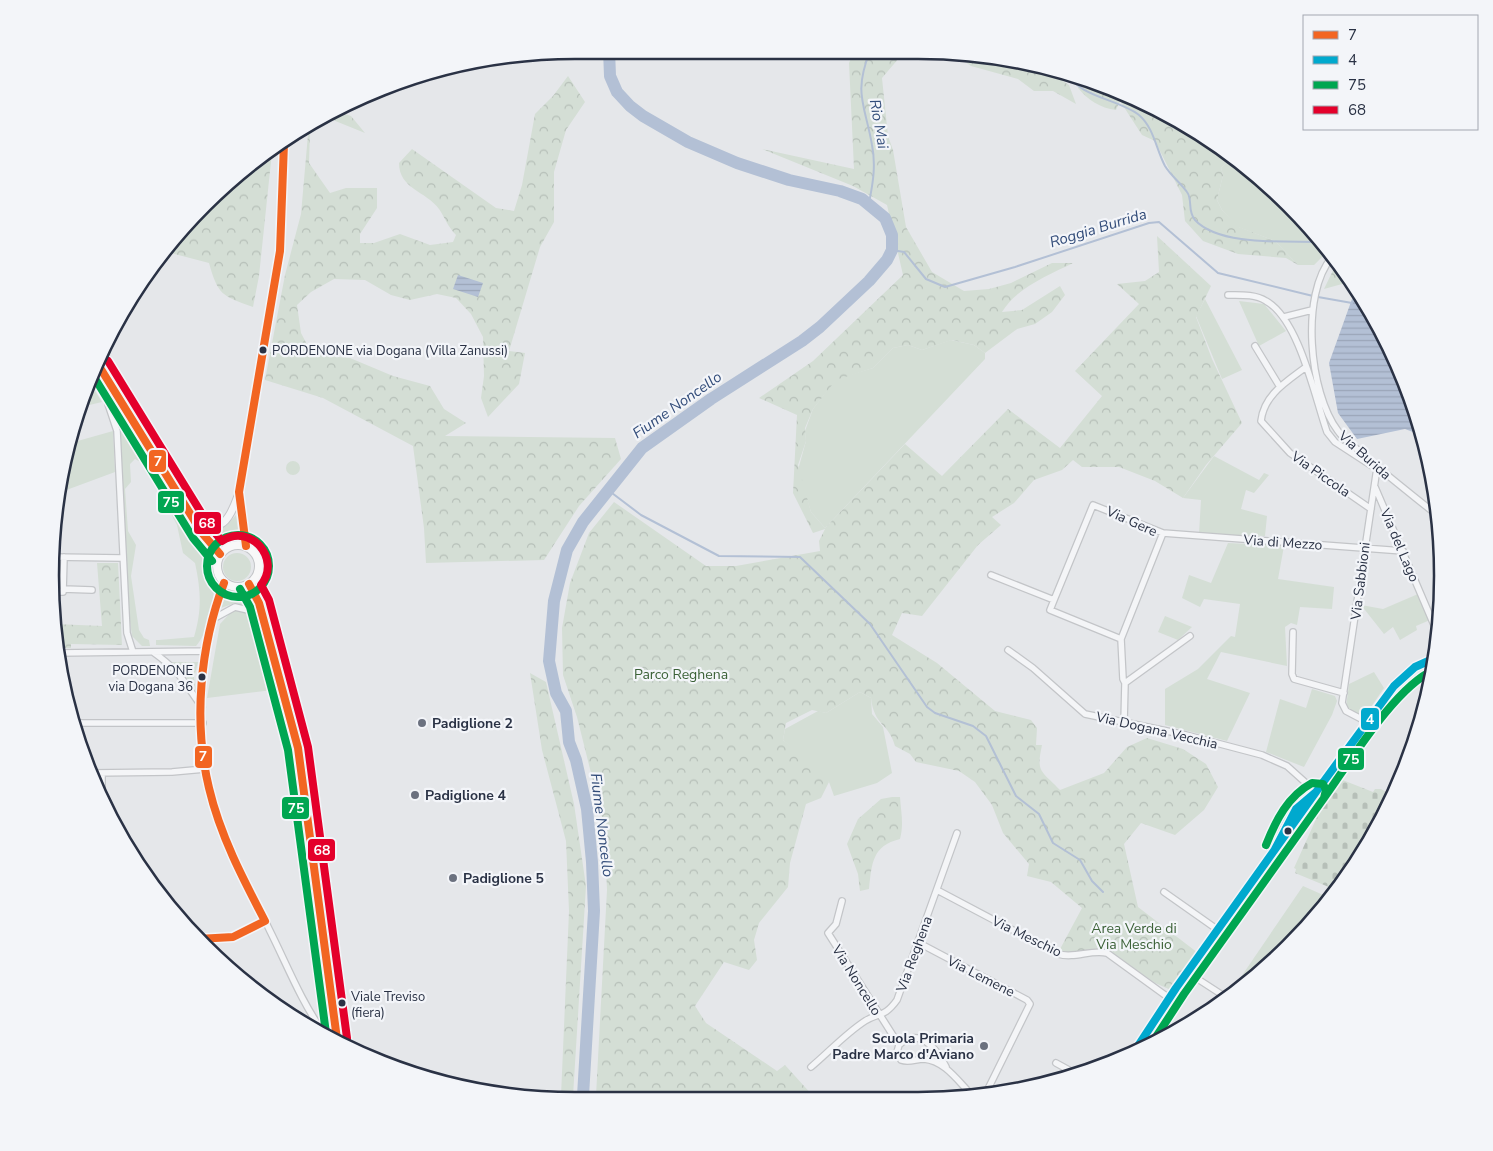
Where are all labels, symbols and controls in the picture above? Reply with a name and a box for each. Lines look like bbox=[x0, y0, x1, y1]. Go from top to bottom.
legend bbox=[1303, 15, 1478, 130]
text: 7 bbox=[1348, 25, 1357, 45]
text: 4 bbox=[1348, 50, 1357, 70]
text: 75 bbox=[1348, 75, 1366, 95]
water label: Rio Mai bbox=[865, 98, 893, 151]
text: 68 bbox=[1348, 100, 1366, 120]
water label: Roggia Burrida bbox=[1047, 204, 1149, 252]
place label: PORDENONE via Dogana (Villa Zanussi) bbox=[272, 342, 508, 360]
marker: PORDENONE via Dogana (Villa Zanussi) bbox=[258, 345, 268, 355]
water label: Fiume Noncello bbox=[628, 367, 726, 443]
street label: Via Burida bbox=[1333, 426, 1395, 484]
street label: Via Piccola bbox=[1287, 447, 1354, 502]
line badge: 7 bbox=[148, 449, 167, 473]
text: 7 bbox=[154, 452, 162, 471]
line badge: 75 bbox=[157, 490, 185, 514]
text: 75 bbox=[163, 493, 179, 512]
street label: Via Gere bbox=[1102, 501, 1160, 541]
street label: Via del Lago bbox=[1375, 505, 1424, 585]
line badge: 68 bbox=[193, 511, 222, 535]
text: 68 bbox=[199, 514, 215, 533]
street label: Via di Mezzo bbox=[1242, 530, 1323, 555]
street label: Via Sabbioni bbox=[1346, 541, 1375, 622]
place label: PORDENONE via Dogana 36 bbox=[108, 662, 193, 696]
park label: Parco Reghena bbox=[634, 665, 728, 684]
marker: PORDENONE via Dogana 36 bbox=[197, 672, 207, 682]
street label: Via Dogana Vecchia bbox=[1093, 707, 1220, 754]
line badge: 4 bbox=[1360, 707, 1380, 731]
text: 4 bbox=[1366, 710, 1375, 729]
place label: Padiglione 2 bbox=[432, 714, 513, 733]
marker: Padiglione 2 bbox=[416, 717, 428, 729]
line badge: 7 bbox=[194, 745, 213, 769]
text: 7 bbox=[199, 747, 207, 766]
line badge: 75 bbox=[1337, 747, 1365, 771]
text: 75 bbox=[1343, 750, 1359, 769]
water label: Fiume Noncello bbox=[586, 772, 618, 878]
place label: Padiglione 4 bbox=[425, 786, 507, 805]
marker: Padiglione 4 bbox=[409, 789, 421, 801]
line badge: 75 bbox=[281, 796, 310, 820]
text: 75 bbox=[288, 799, 304, 818]
unlabelled marker bbox=[1283, 826, 1293, 836]
line badge: 68 bbox=[307, 838, 336, 862]
text: 68 bbox=[314, 841, 330, 860]
place label: Padiglione 5 bbox=[463, 869, 544, 888]
marker: Padiglione 5 bbox=[447, 872, 459, 884]
street label: Via Meschio bbox=[988, 911, 1065, 962]
street label: Via Reghena bbox=[892, 914, 937, 996]
park label: Area Verde di Via Meschio bbox=[1091, 919, 1177, 954]
street label: Via Noncello bbox=[827, 941, 886, 1019]
street label: Via Lemene bbox=[943, 951, 1018, 1002]
place label: Viale Treviso (fiera) bbox=[350, 988, 425, 1022]
marker: Viale Treviso (fiera) bbox=[337, 998, 347, 1008]
place label: Scuola Primaria Padre Marco d'Aviano bbox=[832, 1029, 974, 1064]
marker: Scuola Primaria Padre Marco d'Aviano bbox=[978, 1040, 990, 1052]

